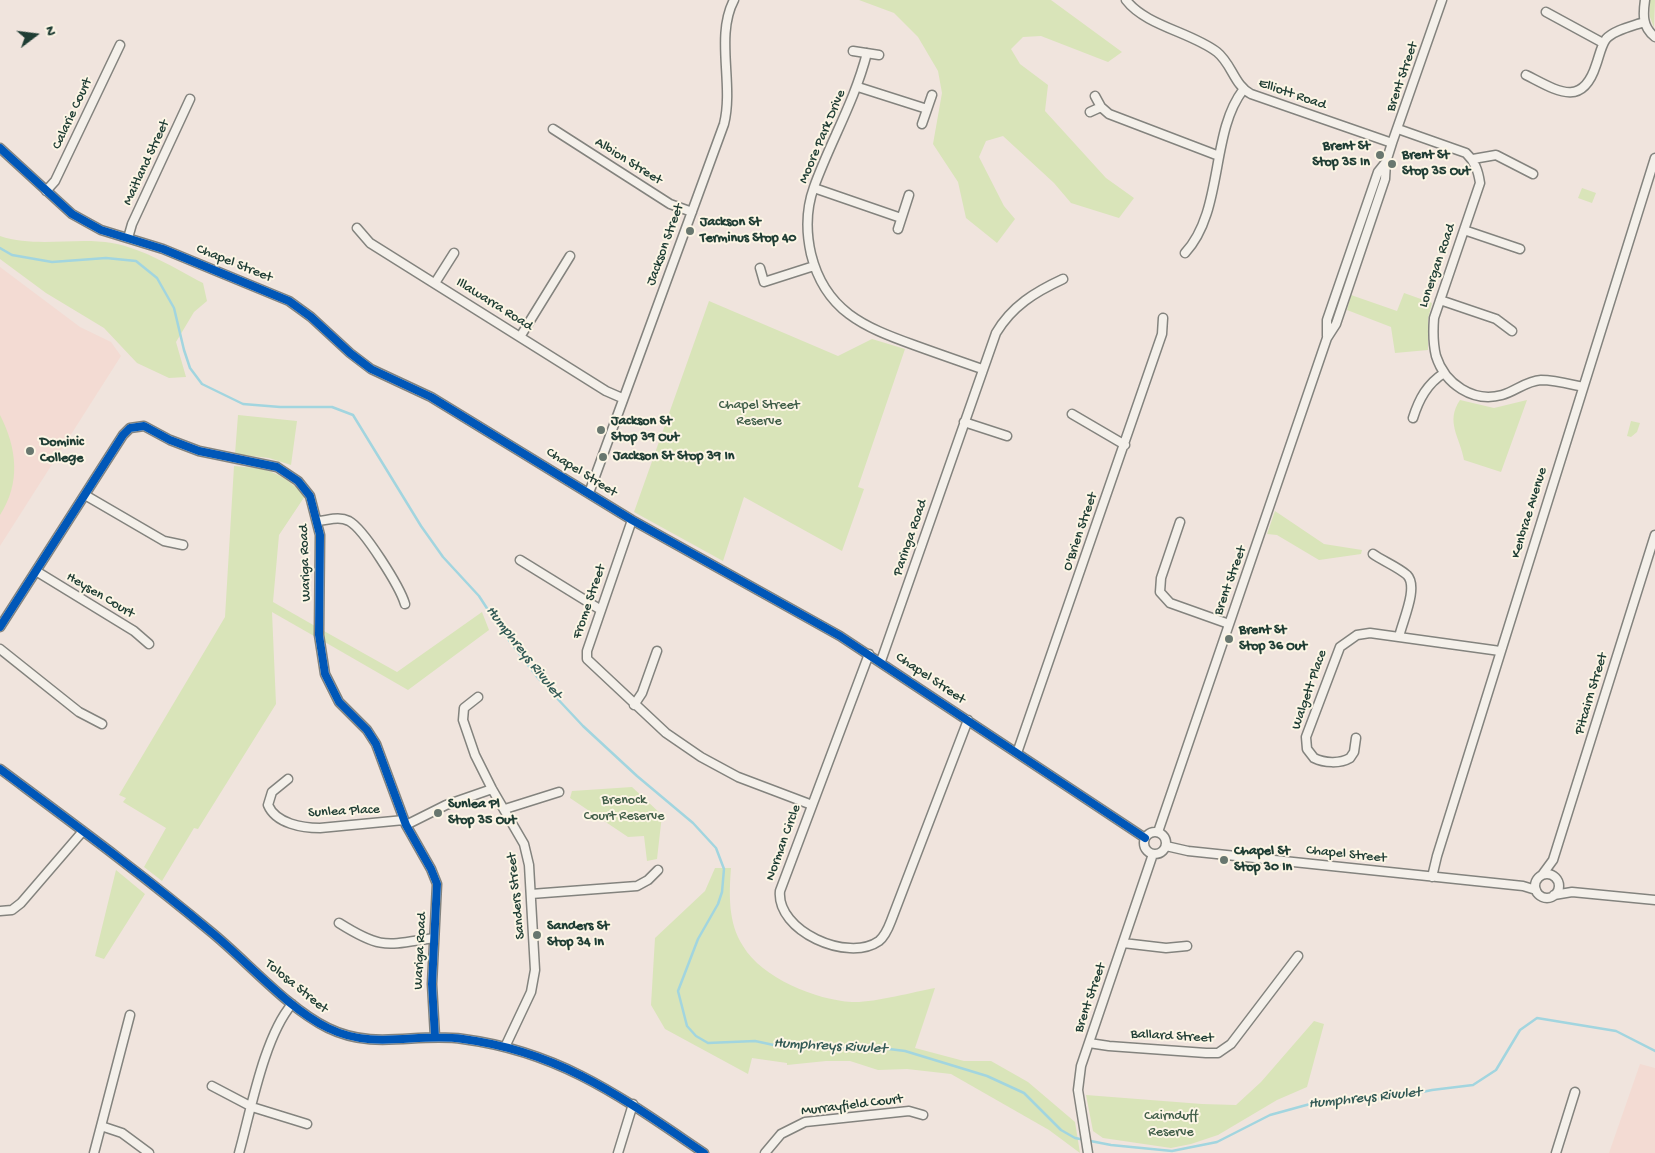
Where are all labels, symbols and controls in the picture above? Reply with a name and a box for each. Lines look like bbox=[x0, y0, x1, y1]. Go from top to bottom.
north arrow bbox=[10, 10, 60, 60]
text: N bbox=[41, 24, 59, 38]
street label: Brent Street bbox=[1383, 40, 1423, 114]
street label: Calarie Court bbox=[49, 76, 97, 152]
street label: Elliott Road bbox=[1256, 76, 1328, 114]
street label: Moore Park Drive bbox=[796, 88, 850, 186]
street label: Maitland Street bbox=[120, 117, 174, 209]
street label: Albion Street bbox=[591, 135, 665, 189]
place label: Brent St Stop 35 In bbox=[1312, 139, 1370, 172]
place label: Brent St Stop 35 Out bbox=[1402, 148, 1470, 180]
marker: Brent St Stop 35 In bbox=[1374, 149, 1386, 161]
marker: Brent St Stop 35 Out bbox=[1386, 158, 1398, 170]
street label: Jackson Street bbox=[643, 202, 689, 288]
place label: Jackson St Terminus Stop 40 bbox=[700, 215, 796, 248]
street label: Lonergan Road bbox=[1416, 222, 1460, 310]
marker: Jackson St Terminus Stop 40 bbox=[684, 225, 696, 237]
street label: Chapel Street bbox=[193, 241, 275, 287]
street label: Illawarra Road bbox=[452, 275, 536, 335]
park label: Chapel Street Reserve bbox=[719, 398, 799, 431]
place label: Jackson St Stop 39 Out bbox=[611, 414, 679, 447]
marker: Jackson St Stop 39 Out bbox=[595, 424, 607, 436]
place label: Dominic College bbox=[40, 435, 84, 468]
street label: Chapel Street bbox=[542, 444, 620, 502]
marker: Dominic College bbox=[24, 445, 36, 457]
place label: Jackson St Stop 39 In bbox=[613, 449, 734, 465]
marker: Jackson St Stop 39 In bbox=[597, 451, 609, 463]
street label: Kenbrae Avenue bbox=[1508, 465, 1552, 561]
street label: O'Brien Street bbox=[1060, 491, 1102, 573]
street label: Paringa Road bbox=[890, 498, 932, 578]
street label: Wariga Road bbox=[296, 524, 316, 602]
street label: Brent Street bbox=[1211, 544, 1251, 618]
street label: Frome Street bbox=[569, 563, 611, 641]
street label: Heysen Court bbox=[63, 569, 137, 623]
water label: Humphreys Rivulet bbox=[481, 603, 565, 703]
place label: Brent St Stop 36 Out bbox=[1239, 623, 1307, 656]
marker: Brent St Stop 36 Out bbox=[1223, 633, 1235, 645]
street label: Walgett Place bbox=[1289, 648, 1331, 732]
street label: Chapel Street bbox=[892, 649, 968, 709]
street label: Pitcairn Street bbox=[1572, 651, 1612, 737]
park label: Brenock Court Reserve bbox=[584, 793, 664, 826]
place label: Sunlea Pl Stop 35 Out bbox=[448, 797, 516, 830]
street label: Sunlea Place bbox=[308, 802, 380, 822]
street label: Norman Circle bbox=[762, 803, 806, 883]
marker: Sunlea Pl Stop 35 Out bbox=[432, 807, 444, 819]
street label: Chapel Street bbox=[1305, 842, 1387, 868]
place label: Chapel St Stop 30 In bbox=[1234, 844, 1292, 876]
street label: Sanders Street bbox=[504, 852, 530, 940]
marker: Chapel St Stop 30 In bbox=[1218, 854, 1230, 866]
street label: Wariga Road bbox=[411, 912, 431, 990]
place label: Sanders St Stop 34 In bbox=[547, 919, 609, 952]
marker: Sanders St Stop 34 In bbox=[531, 929, 543, 941]
street label: Tolosa Street bbox=[261, 956, 331, 1018]
street label: Brent Street bbox=[1071, 961, 1111, 1035]
street label: Ballard Street bbox=[1130, 1026, 1214, 1048]
water label: Humphreys Rivulet bbox=[773, 1035, 887, 1059]
water label: Humphreys Rivulet bbox=[1308, 1084, 1422, 1114]
street label: Murrayfield Court bbox=[800, 1091, 904, 1121]
park label: Cairnduff Reserve bbox=[1144, 1109, 1198, 1142]

